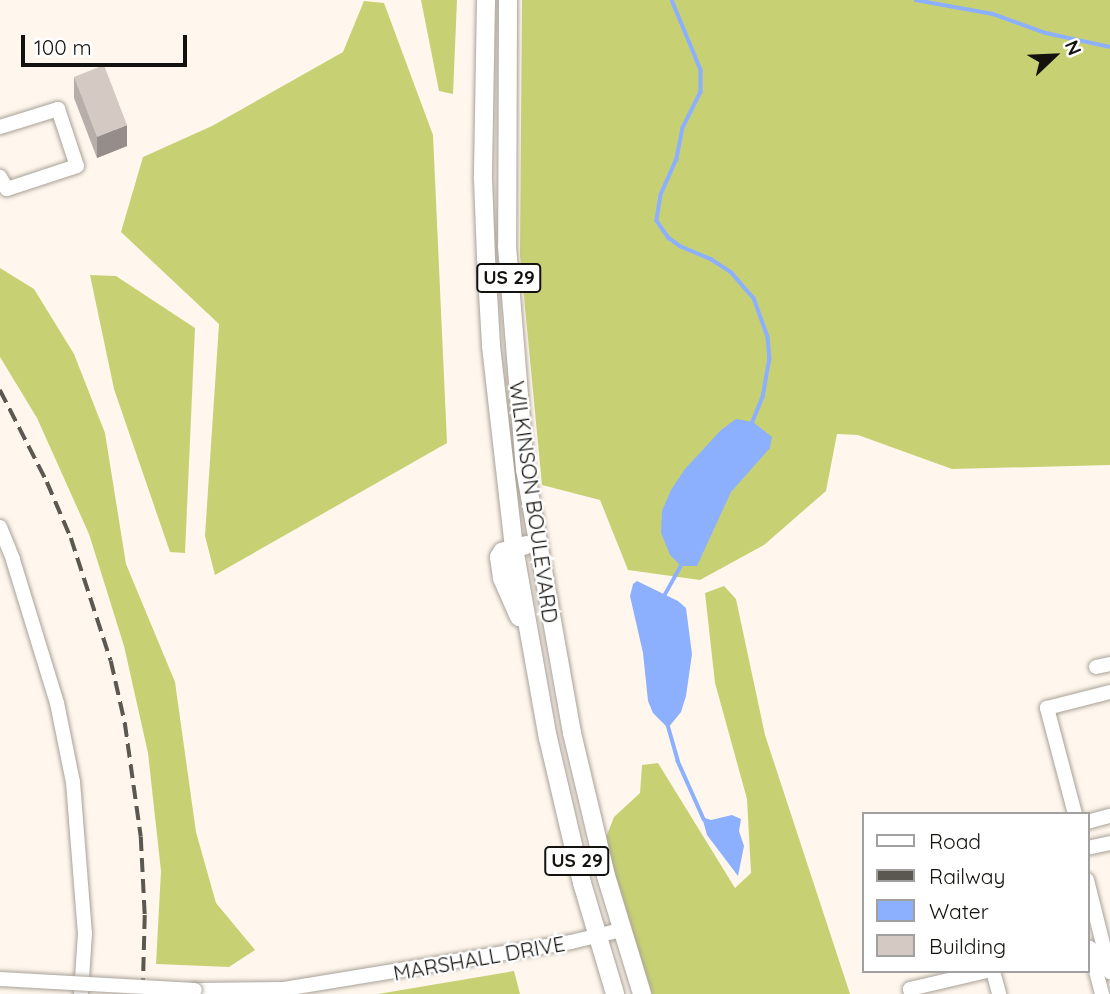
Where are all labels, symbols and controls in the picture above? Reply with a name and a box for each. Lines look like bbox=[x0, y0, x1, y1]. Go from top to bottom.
scale bar bbox=[24, 21, 191, 65]
north arrow bbox=[1019, 21, 1089, 91]
text: 100 m bbox=[34, 34, 92, 60]
text: N bbox=[1060, 37, 1087, 59]
road number: US 29 bbox=[476, 262, 542, 294]
street label: WILKINSON BOULEVARD bbox=[505, 379, 563, 625]
legend bbox=[862, 812, 1089, 973]
text: Road bbox=[929, 828, 981, 854]
road number: US 29 bbox=[544, 846, 610, 876]
text: Railway bbox=[929, 863, 1005, 889]
text: Water bbox=[929, 898, 989, 924]
street label: MARSHALL DRIVE bbox=[391, 930, 567, 986]
text: Building bbox=[929, 933, 1006, 959]

